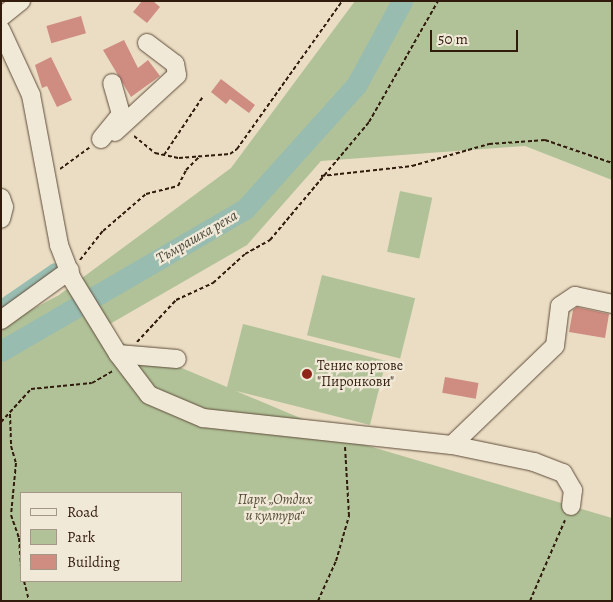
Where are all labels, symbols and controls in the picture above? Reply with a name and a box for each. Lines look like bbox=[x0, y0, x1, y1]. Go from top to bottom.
scale bar bbox=[433, 20, 520, 52]
text: 50 m bbox=[438, 29, 468, 49]
water label: Тъмрашка река bbox=[153, 206, 241, 268]
place label: Тенис кортове "Пиронкови" bbox=[317, 358, 403, 391]
marker: Тенис кортове "Пиронкови" bbox=[301, 368, 313, 380]
legend bbox=[20, 492, 182, 582]
park label: Парк „Отдих и култура“ bbox=[237, 492, 313, 524]
text: Road bbox=[67, 502, 98, 522]
text: Park bbox=[67, 527, 95, 547]
text: Building bbox=[67, 552, 120, 572]

